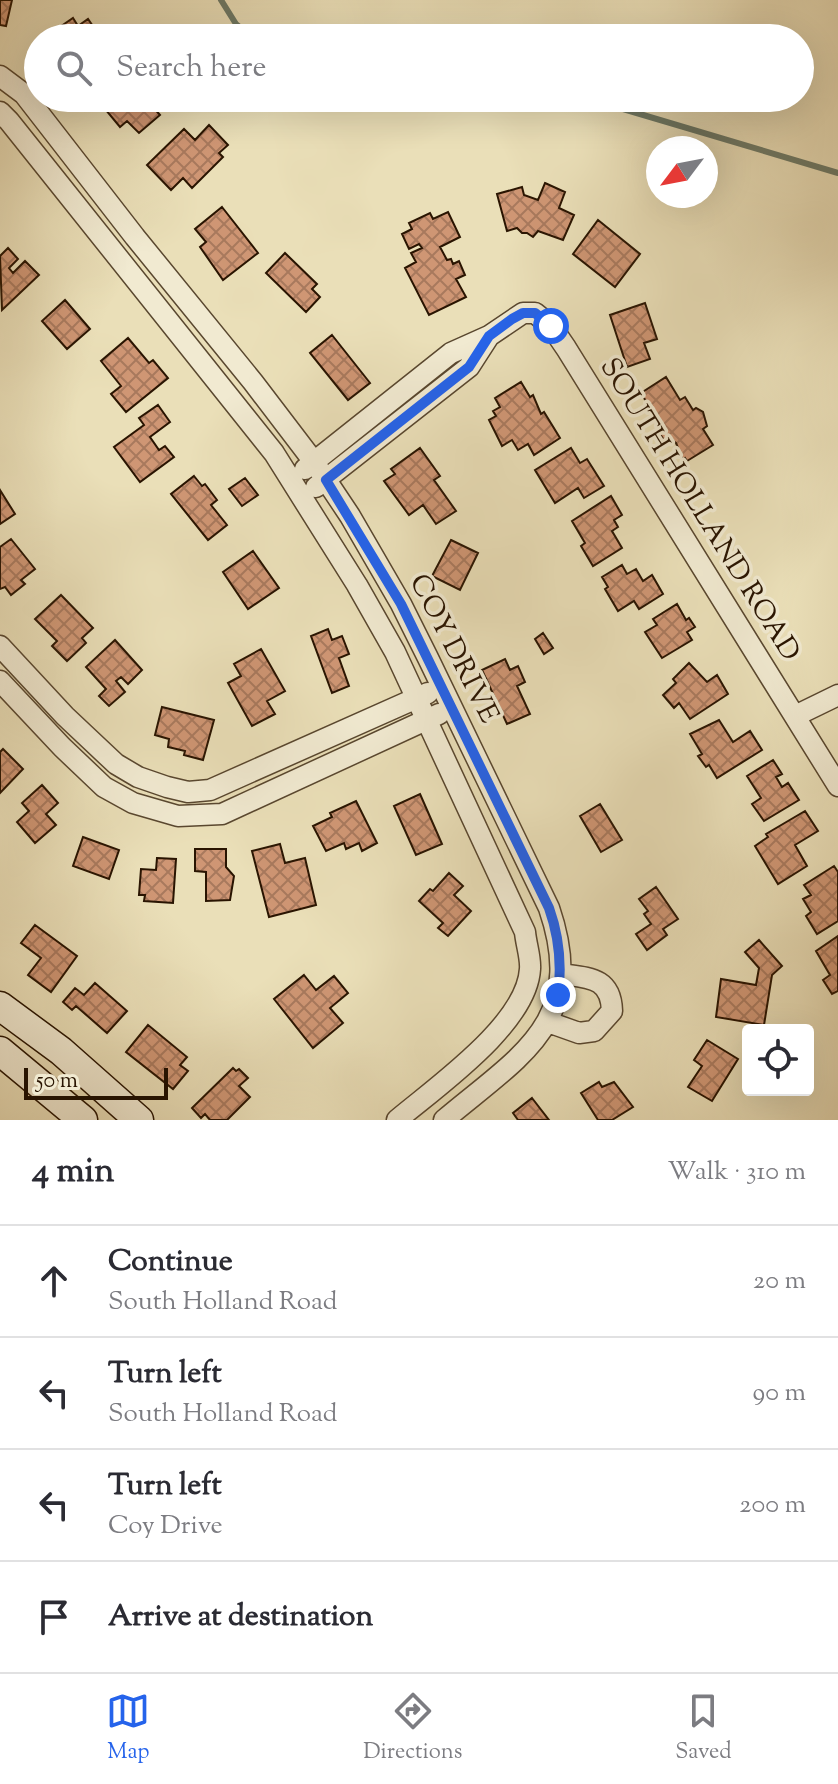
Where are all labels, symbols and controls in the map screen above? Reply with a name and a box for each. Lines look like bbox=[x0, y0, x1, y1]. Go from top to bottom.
search box bbox=[24, 24, 814, 112]
icon: search bbox=[52, 46, 96, 90]
text: Search here bbox=[116, 47, 266, 90]
north arrow bbox=[646, 136, 718, 208]
route start bbox=[533, 308, 569, 344]
street label: SOUTH HOLLAND ROAD bbox=[589, 351, 809, 669]
street label: COY DRIVE bbox=[398, 568, 508, 731]
route end bbox=[540, 977, 576, 1013]
map controls bbox=[742, 1024, 814, 1096]
button: locate bbox=[742, 1024, 814, 1096]
scale bar bbox=[24, 1064, 168, 1100]
text: 50 m bbox=[36, 1066, 78, 1098]
text: 4 min bbox=[32, 1148, 114, 1197]
text: Walk · 310 m bbox=[667, 1154, 806, 1191]
text: Continue bbox=[108, 1241, 233, 1284]
icon: ahead bbox=[32, 1259, 76, 1303]
text: 20 m bbox=[753, 1263, 806, 1300]
text: South Holland Road bbox=[108, 1284, 337, 1321]
text: Turn left bbox=[108, 1353, 222, 1396]
icon: left bbox=[32, 1371, 76, 1415]
text: 90 m bbox=[753, 1375, 806, 1412]
text: South Holland Road bbox=[108, 1396, 337, 1433]
text: Turn left bbox=[108, 1465, 222, 1508]
icon: left bbox=[32, 1483, 76, 1527]
text: 200 m bbox=[739, 1487, 806, 1524]
text: Coy Drive bbox=[108, 1508, 223, 1545]
icon: arrive bbox=[32, 1595, 76, 1639]
text: Arrive at destination bbox=[108, 1596, 373, 1639]
tab: Map bbox=[106, 1689, 150, 1769]
tab: Directions bbox=[363, 1689, 462, 1769]
tab: Saved bbox=[675, 1689, 732, 1769]

